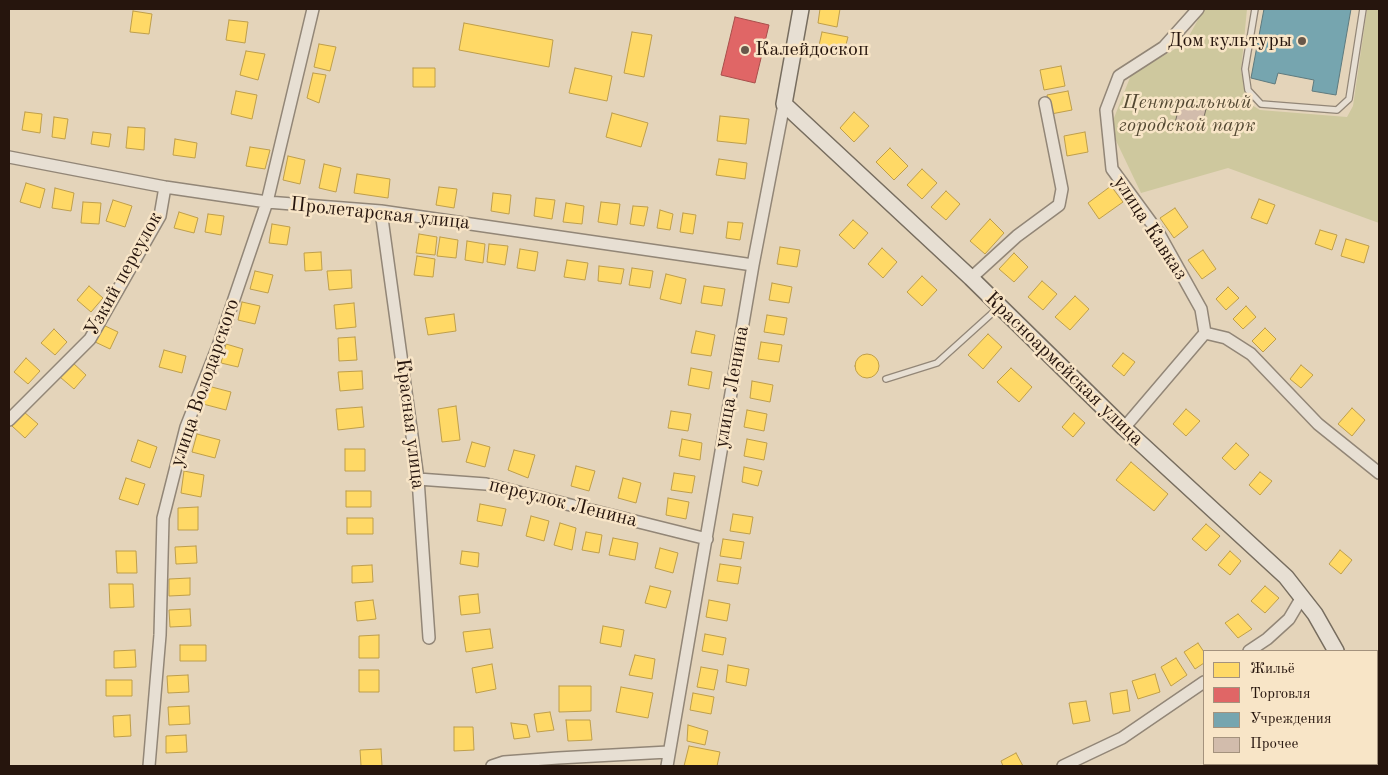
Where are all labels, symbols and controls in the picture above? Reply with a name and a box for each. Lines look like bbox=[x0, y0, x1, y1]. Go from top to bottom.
place label: Дом культуры bbox=[1168, 29, 1292, 53]
marker: Дом культуры bbox=[1296, 35, 1308, 47]
place label: Калейдоскоп bbox=[755, 38, 869, 62]
marker: Калейдоскоп bbox=[739, 44, 751, 56]
park label: Центральный городской парк bbox=[1118, 91, 1256, 138]
street label: улица Кавказ bbox=[1107, 171, 1193, 285]
street label: Пролетарская улица bbox=[289, 193, 471, 235]
street label: Узкий переулок bbox=[80, 208, 168, 340]
street label: Красноармейская улица bbox=[979, 287, 1149, 451]
street label: улица Володарского bbox=[165, 296, 245, 470]
street label: улица Ленина bbox=[709, 324, 755, 450]
street label: Красная улица bbox=[390, 357, 430, 491]
street label: переулок Ленина bbox=[486, 473, 640, 533]
legend bbox=[1203, 650, 1378, 765]
text: Жильё bbox=[1250, 662, 1295, 677]
text: Торговля bbox=[1250, 687, 1311, 702]
text: Учреждения bbox=[1250, 712, 1332, 727]
text: Прочее bbox=[1250, 737, 1298, 752]

